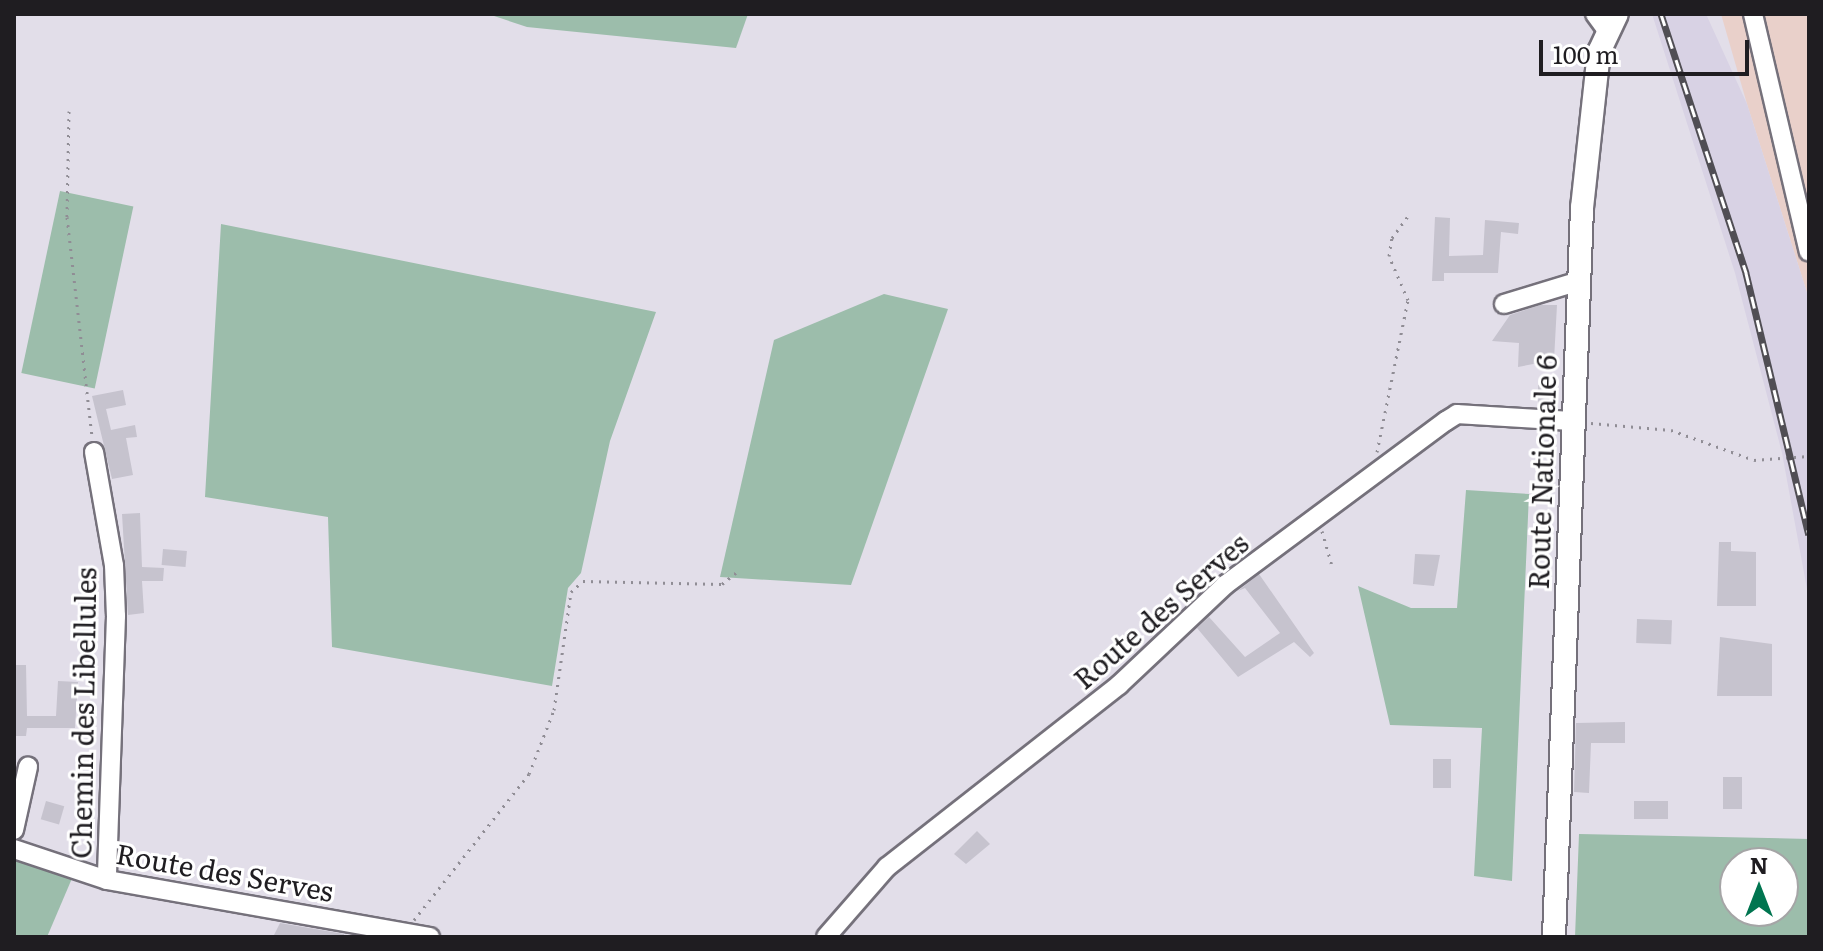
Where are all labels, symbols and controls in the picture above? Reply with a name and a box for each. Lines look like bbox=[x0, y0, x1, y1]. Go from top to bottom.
scale bar bbox=[1543, 24, 1753, 74]
text: 100 m bbox=[1553, 36, 1619, 71]
street label: Route Nationale 6 bbox=[1520, 354, 1562, 590]
street label: Route des Serves bbox=[1066, 525, 1254, 695]
street label: Chemin des Libellules bbox=[63, 567, 101, 859]
street label: Route des Serves bbox=[114, 835, 336, 907]
north arrow bbox=[1719, 847, 1799, 927]
text: N bbox=[1750, 848, 1768, 881]

